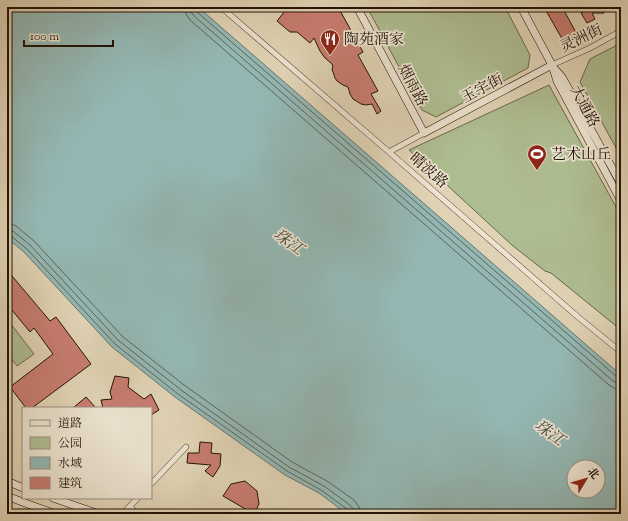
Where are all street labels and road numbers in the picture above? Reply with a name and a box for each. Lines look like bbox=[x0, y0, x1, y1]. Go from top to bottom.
street label: 灵洲街 bbox=[557, 20, 606, 59]
street label: 烟雨路 bbox=[392, 61, 432, 111]
street label: 玉宇街 bbox=[458, 69, 508, 109]
street label: 大通路 bbox=[564, 82, 604, 132]
street label: 晴波路 bbox=[404, 148, 452, 194]

